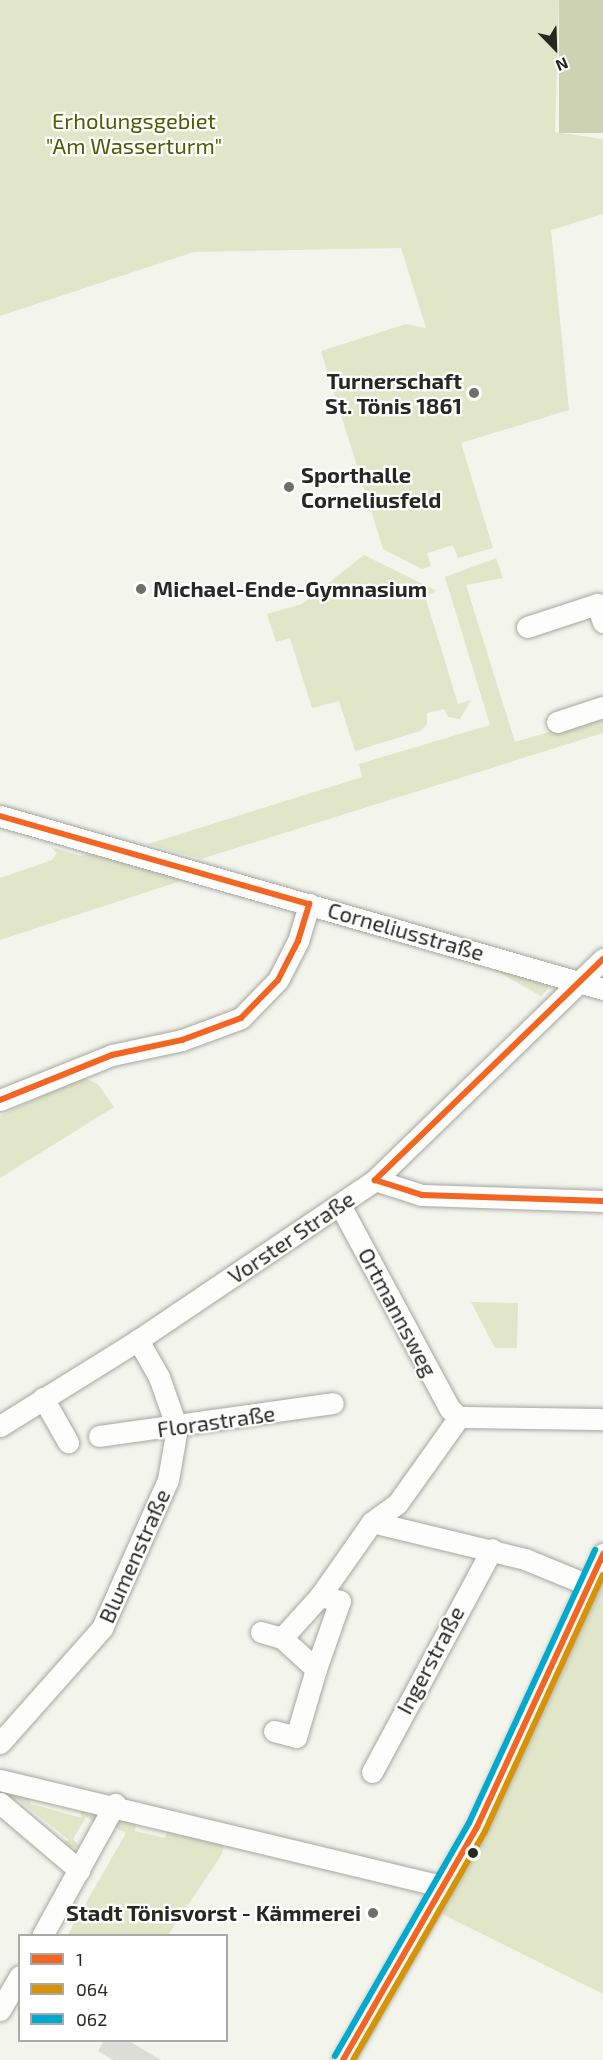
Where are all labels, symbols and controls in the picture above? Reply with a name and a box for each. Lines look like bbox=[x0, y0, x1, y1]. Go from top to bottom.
north arrow bbox=[525, 18, 585, 78]
text: N bbox=[553, 54, 571, 76]
park label: Erholungsgebiet "Am Wasserturm" bbox=[45, 107, 223, 158]
place label: Turnerschaft St. Tönis 1861 bbox=[325, 367, 462, 418]
marker: Turnerschaft St. Tönis 1861 bbox=[467, 386, 481, 400]
place label: Sporthalle Corneliusfeld bbox=[301, 461, 441, 512]
marker: Sporthalle Corneliusfeld bbox=[282, 480, 296, 494]
place label: Michael-Ende-Gymnasium bbox=[153, 576, 427, 602]
marker: Michael-Ende-Gymnasium bbox=[134, 582, 148, 596]
street label: Corneliusstraße bbox=[325, 896, 487, 966]
street label: Vorster Straße bbox=[223, 1185, 359, 1289]
street label: Ortmannsweg bbox=[353, 1243, 443, 1381]
street label: Florastraße bbox=[155, 1400, 277, 1442]
street label: Blumenstraße bbox=[93, 1485, 175, 1627]
street label: Ingerstraße bbox=[391, 1601, 469, 1719]
unlabelled marker bbox=[467, 1847, 479, 1859]
place label: Stadt Tönisvorst - Kämmerei bbox=[66, 1900, 361, 1926]
marker: Stadt Tönisvorst - Kämmerei bbox=[366, 1906, 380, 1920]
legend bbox=[18, 1934, 228, 2042]
text: 1 bbox=[76, 1948, 83, 1970]
text: 064 bbox=[76, 1978, 108, 2000]
text: 062 bbox=[76, 2008, 107, 2030]

